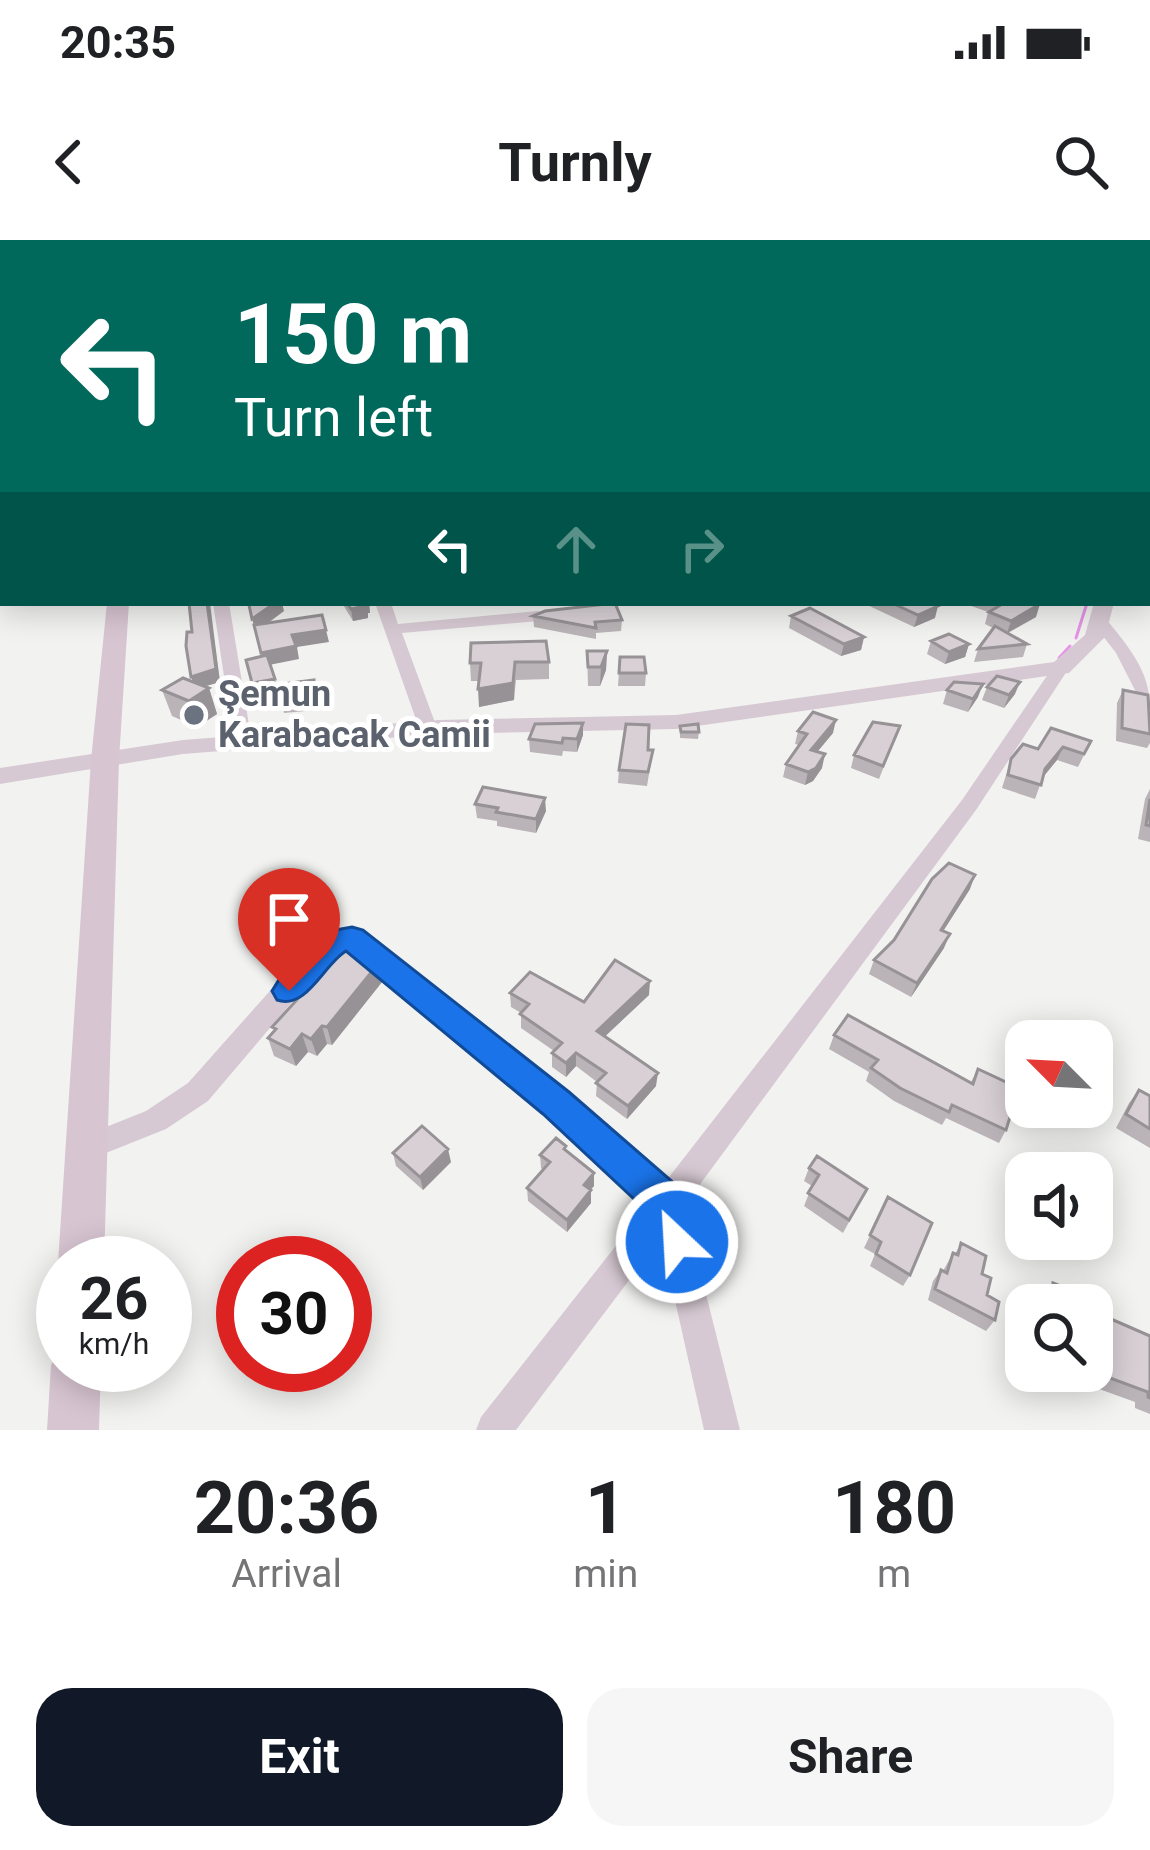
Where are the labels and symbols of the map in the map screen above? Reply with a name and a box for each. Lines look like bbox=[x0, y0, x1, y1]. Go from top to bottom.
place label: Şemun Karabacak Camii bbox=[218, 673, 491, 756]
marker: Şemun Karabacak Camii bbox=[181, 702, 207, 728]
pin bbox=[238, 868, 340, 991]
north arrow bbox=[1005, 1020, 1113, 1128]
position arrow bbox=[614, 1179, 740, 1305]
speed limit sign: 30 bbox=[216, 1236, 372, 1392]

